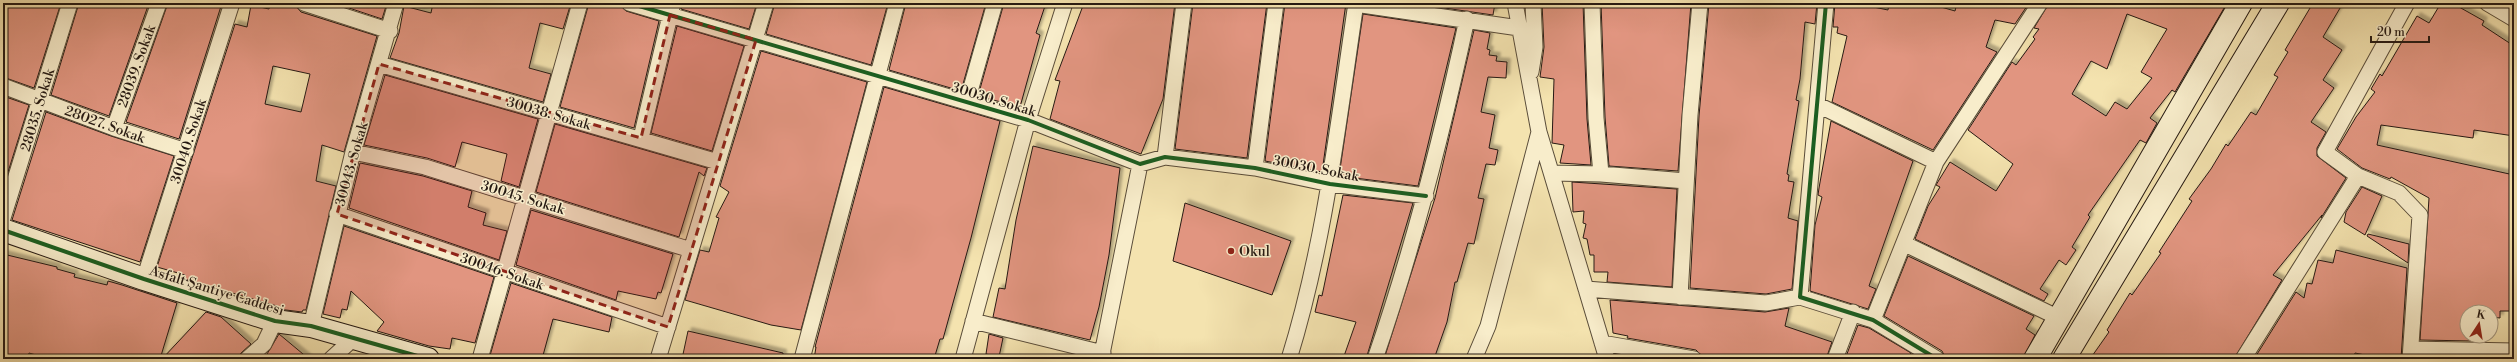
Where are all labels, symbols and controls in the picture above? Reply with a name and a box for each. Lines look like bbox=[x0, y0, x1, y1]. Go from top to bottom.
scale bar bbox=[2371, 18, 2429, 44]
street label: 28039. Sokak bbox=[114, 22, 160, 110]
text: 20 m bbox=[2377, 25, 2405, 40]
street label: 28035. Sokak bbox=[17, 66, 59, 154]
street label: 30030. Sokak bbox=[949, 79, 1039, 122]
street label: 30038. Sokak bbox=[505, 93, 594, 135]
street label: 30040. Sokak bbox=[167, 96, 211, 186]
street label: 28027. Sokak bbox=[62, 102, 148, 148]
street label: 30043. Sokak bbox=[331, 120, 373, 208]
street label: 30030. Sokak bbox=[1271, 152, 1361, 186]
street label: 30045. Sokak bbox=[479, 177, 567, 219]
place label: Okul bbox=[1239, 243, 1270, 261]
marker: Okul bbox=[1226, 246, 1236, 256]
street label: 30046. Sokak bbox=[458, 249, 546, 295]
street label: Asfalt Şantiye Caddesi bbox=[146, 262, 287, 320]
north arrow bbox=[2459, 304, 2499, 344]
text: K bbox=[2475, 307, 2488, 323]

